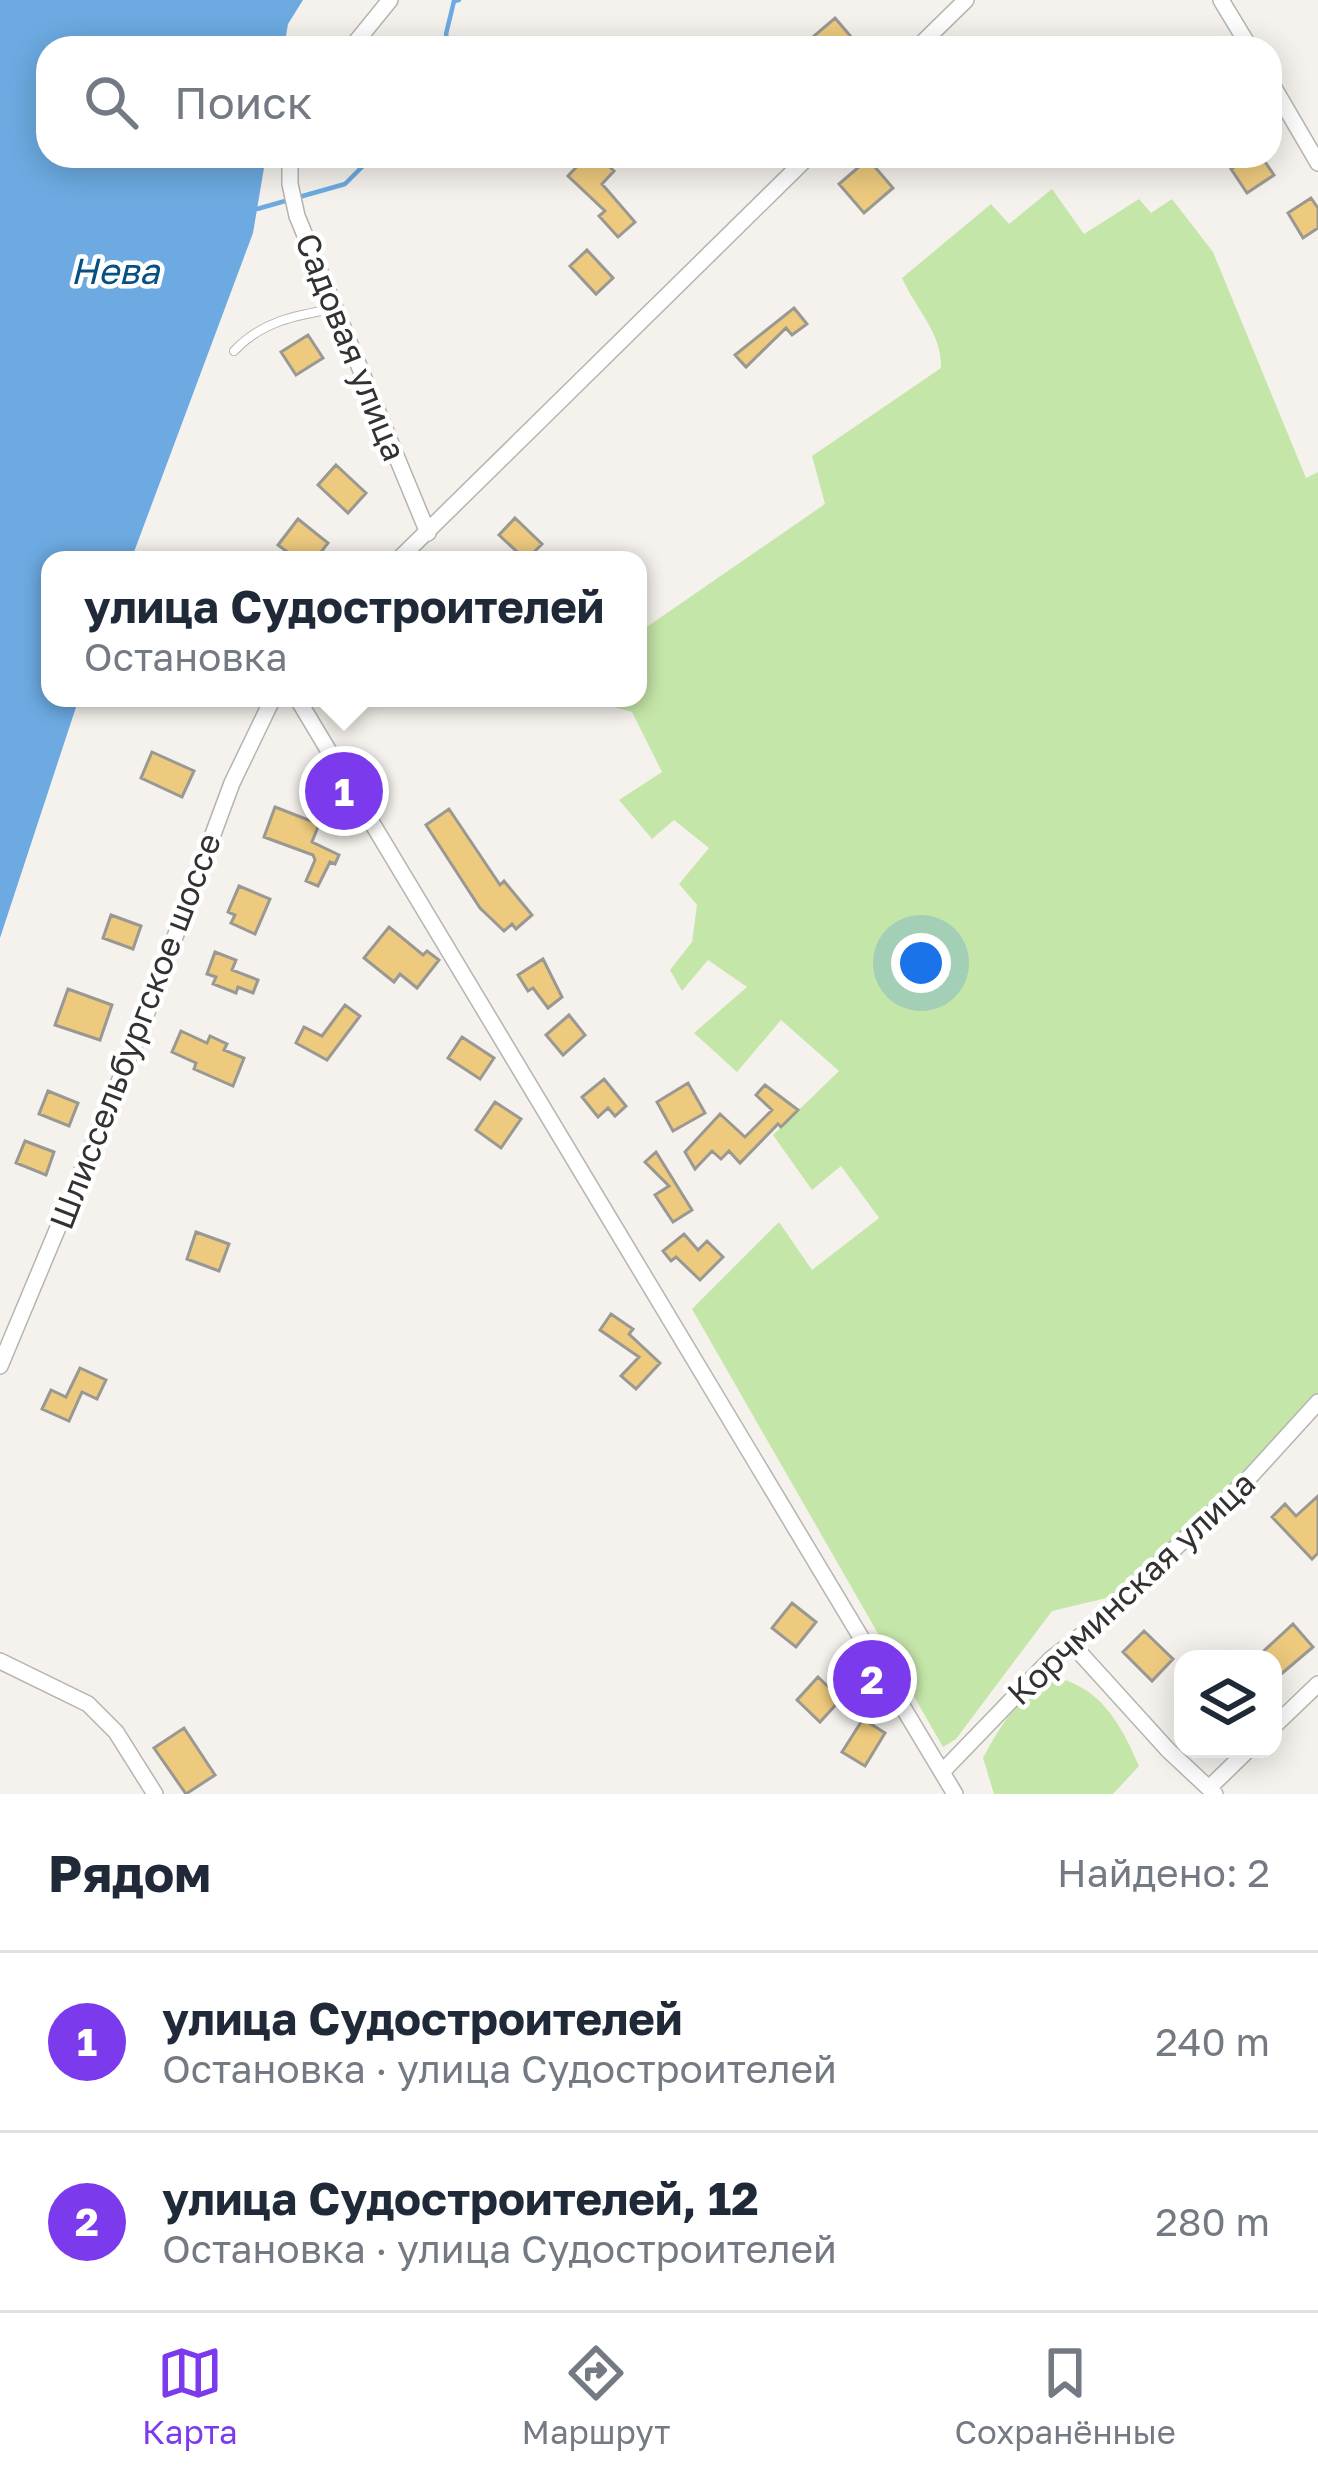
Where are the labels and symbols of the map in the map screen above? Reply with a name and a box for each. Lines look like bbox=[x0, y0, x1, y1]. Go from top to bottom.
street label: Садовая улица bbox=[288, 227, 415, 466]
water label: Нева bbox=[71, 249, 161, 292]
pin: 1 bbox=[305, 746, 383, 836]
street label: Шлиссельбургское шоссе bbox=[41, 828, 228, 1234]
your location bbox=[891, 933, 951, 993]
street label: Корчминская улица bbox=[999, 1463, 1262, 1712]
pin: 2 bbox=[833, 1634, 911, 1724]

